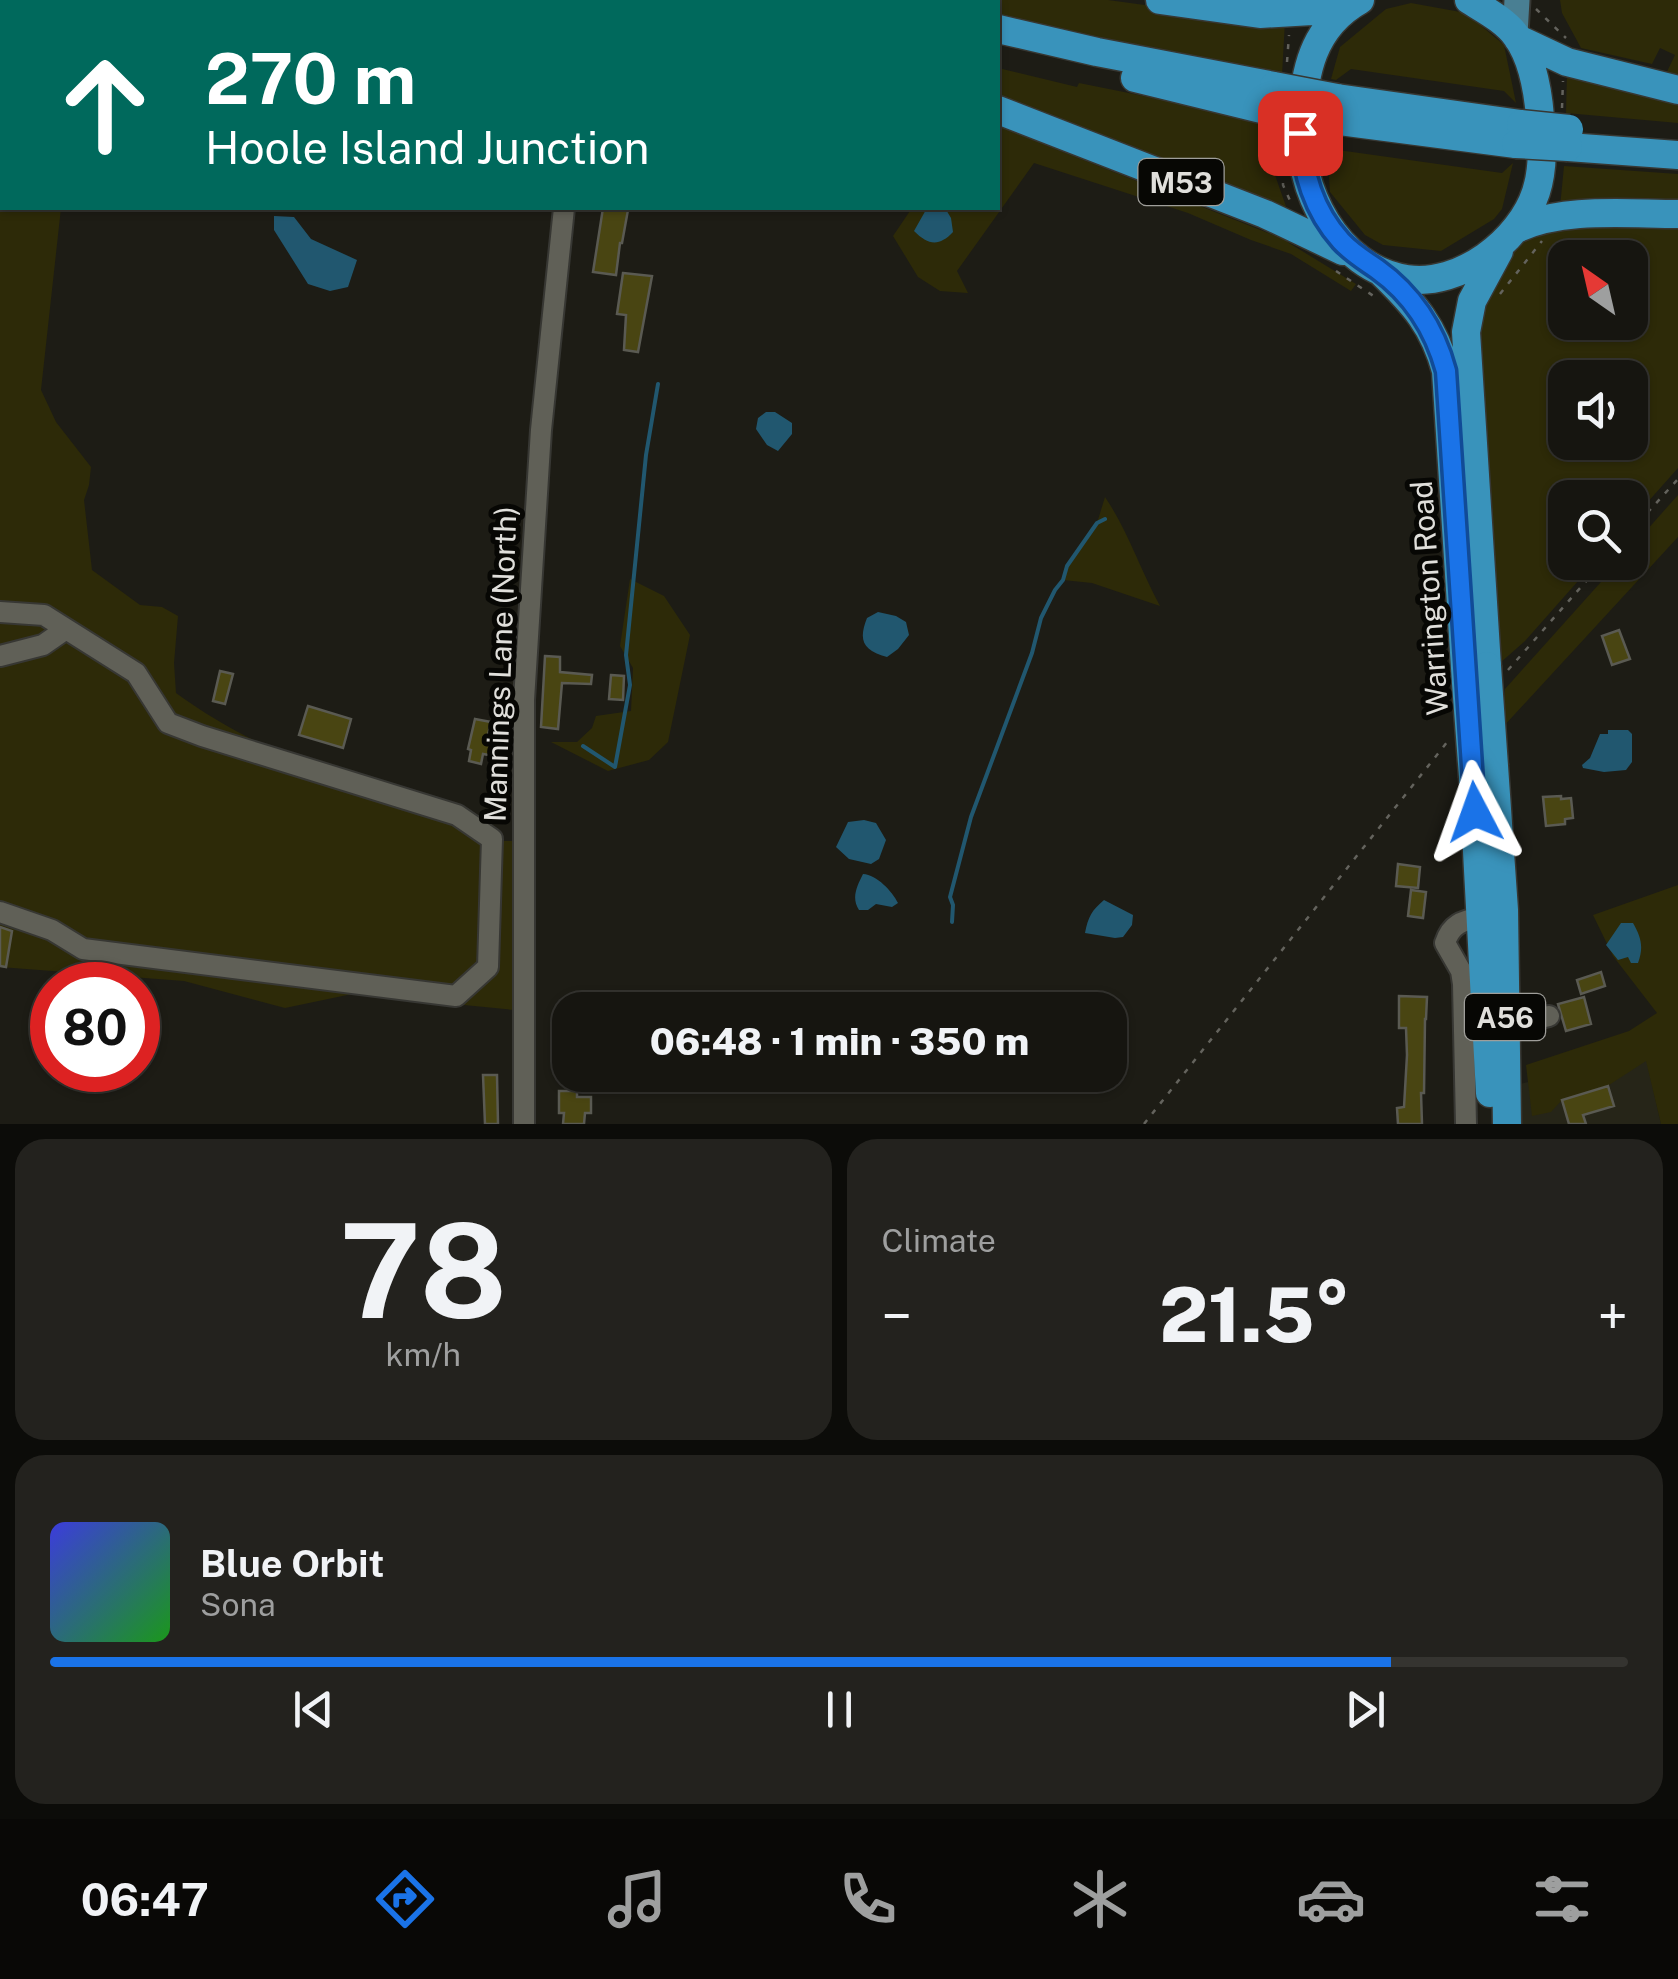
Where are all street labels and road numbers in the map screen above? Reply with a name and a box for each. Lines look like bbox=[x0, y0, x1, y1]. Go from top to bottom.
road number: M53 bbox=[1138, 159, 1224, 205]
street label: Warrington Road bbox=[1403, 480, 1455, 716]
street label: Mannings Lane (North) bbox=[476, 506, 524, 822]
road number: A56 bbox=[1465, 994, 1545, 1040]

